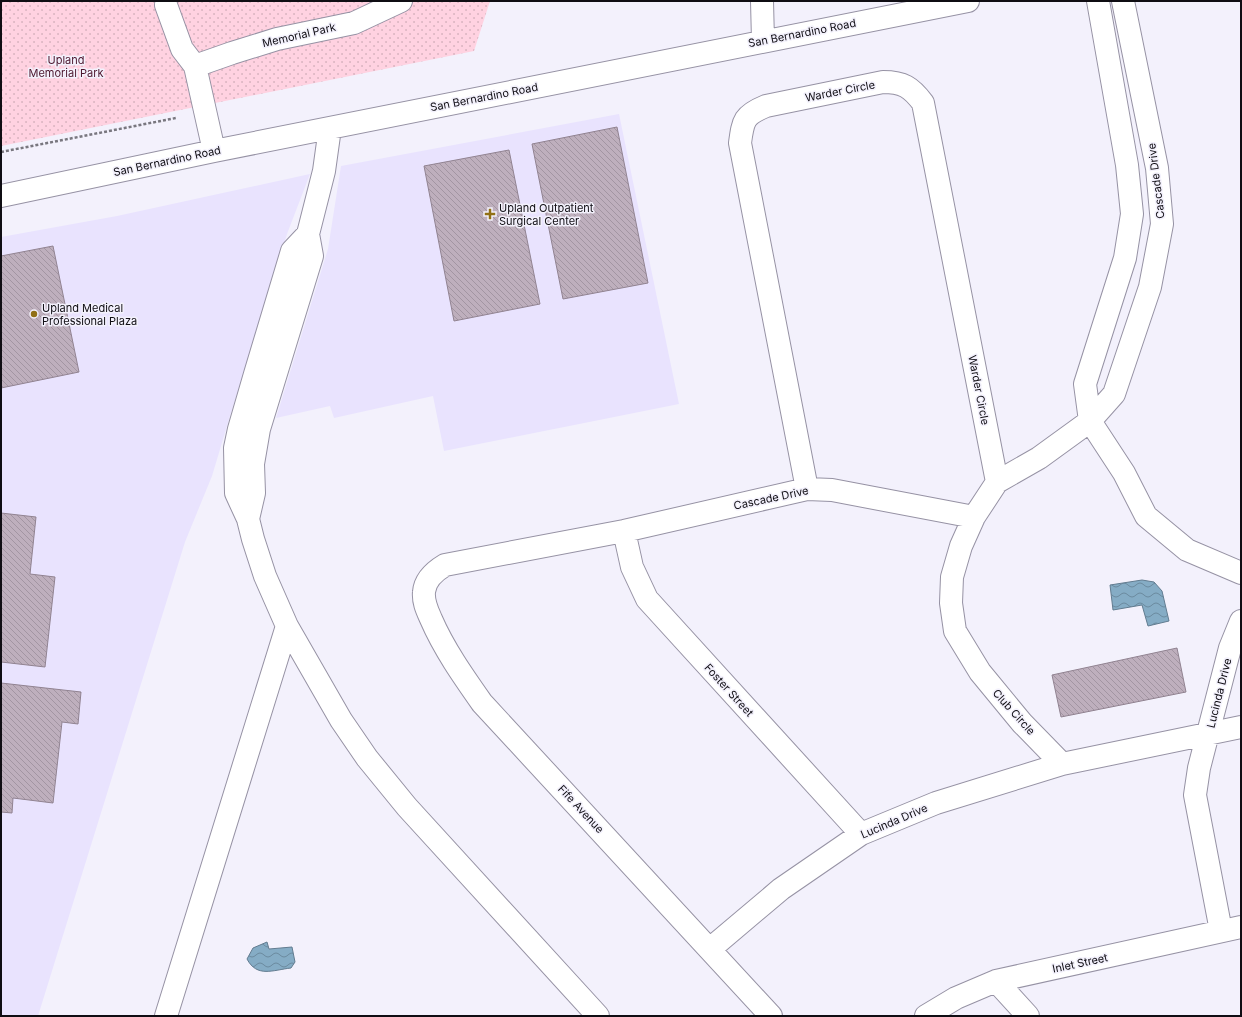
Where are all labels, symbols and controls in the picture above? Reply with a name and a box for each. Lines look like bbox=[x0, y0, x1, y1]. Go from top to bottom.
street label: San Bernardino Road bbox=[747, 16, 857, 50]
street label: Memorial Park bbox=[261, 20, 337, 50]
park label: Upland Memorial Park bbox=[28, 53, 104, 80]
street label: Warder Circle bbox=[804, 77, 876, 105]
street label: San Bernardino Road bbox=[429, 80, 539, 114]
street label: Cascade Drive bbox=[1144, 142, 1168, 220]
street label: San Bernardino Road bbox=[112, 143, 222, 179]
place label: Upland Outpatient Surgical Center bbox=[499, 201, 594, 228]
marker: Upland Outpatient Surgical Center bbox=[484, 208, 496, 220]
place label: Upland Medical Professional Plaza bbox=[42, 301, 137, 328]
marker: Upland Medical Professional Plaza bbox=[29, 309, 39, 319]
street label: Warder Circle bbox=[965, 354, 993, 426]
street label: Cascade Drive bbox=[732, 483, 810, 513]
street label: Lucinda Drive bbox=[1204, 657, 1234, 729]
street label: Foster Street bbox=[702, 661, 757, 720]
street label: Club Circle bbox=[990, 686, 1038, 738]
street label: Fife Avenue bbox=[555, 782, 607, 836]
street label: Lucinda Drive bbox=[858, 801, 930, 841]
street label: Inlet Street bbox=[1051, 950, 1109, 976]

